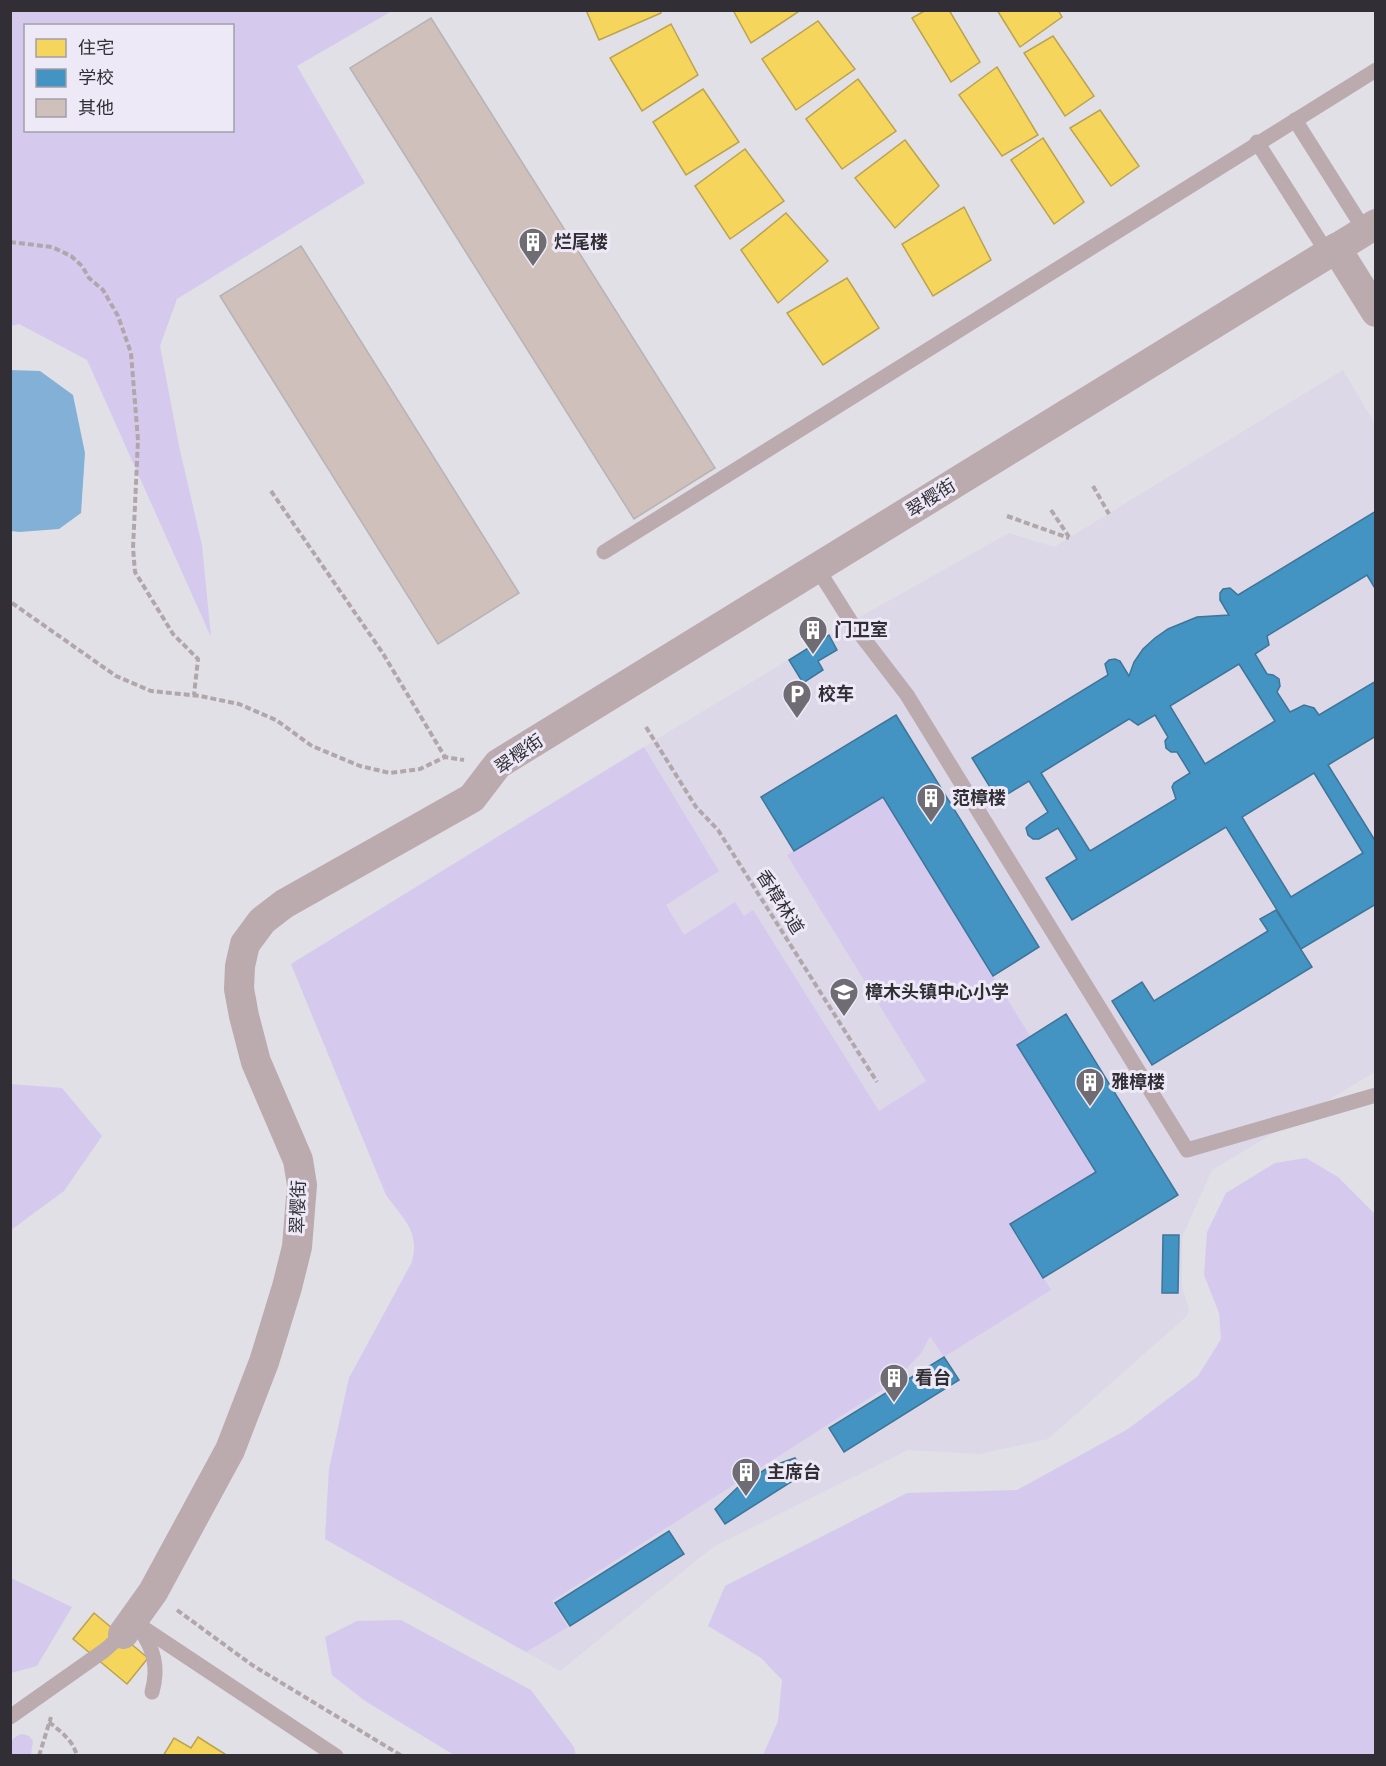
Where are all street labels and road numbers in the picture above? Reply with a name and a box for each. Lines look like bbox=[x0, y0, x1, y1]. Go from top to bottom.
street label: 翠樱街 bbox=[902, 474, 960, 522]
street label: 翠樱街 bbox=[491, 730, 547, 778]
street label: 香樟林道 bbox=[752, 866, 808, 938]
street label: 翠樱街 bbox=[286, 1180, 310, 1234]

